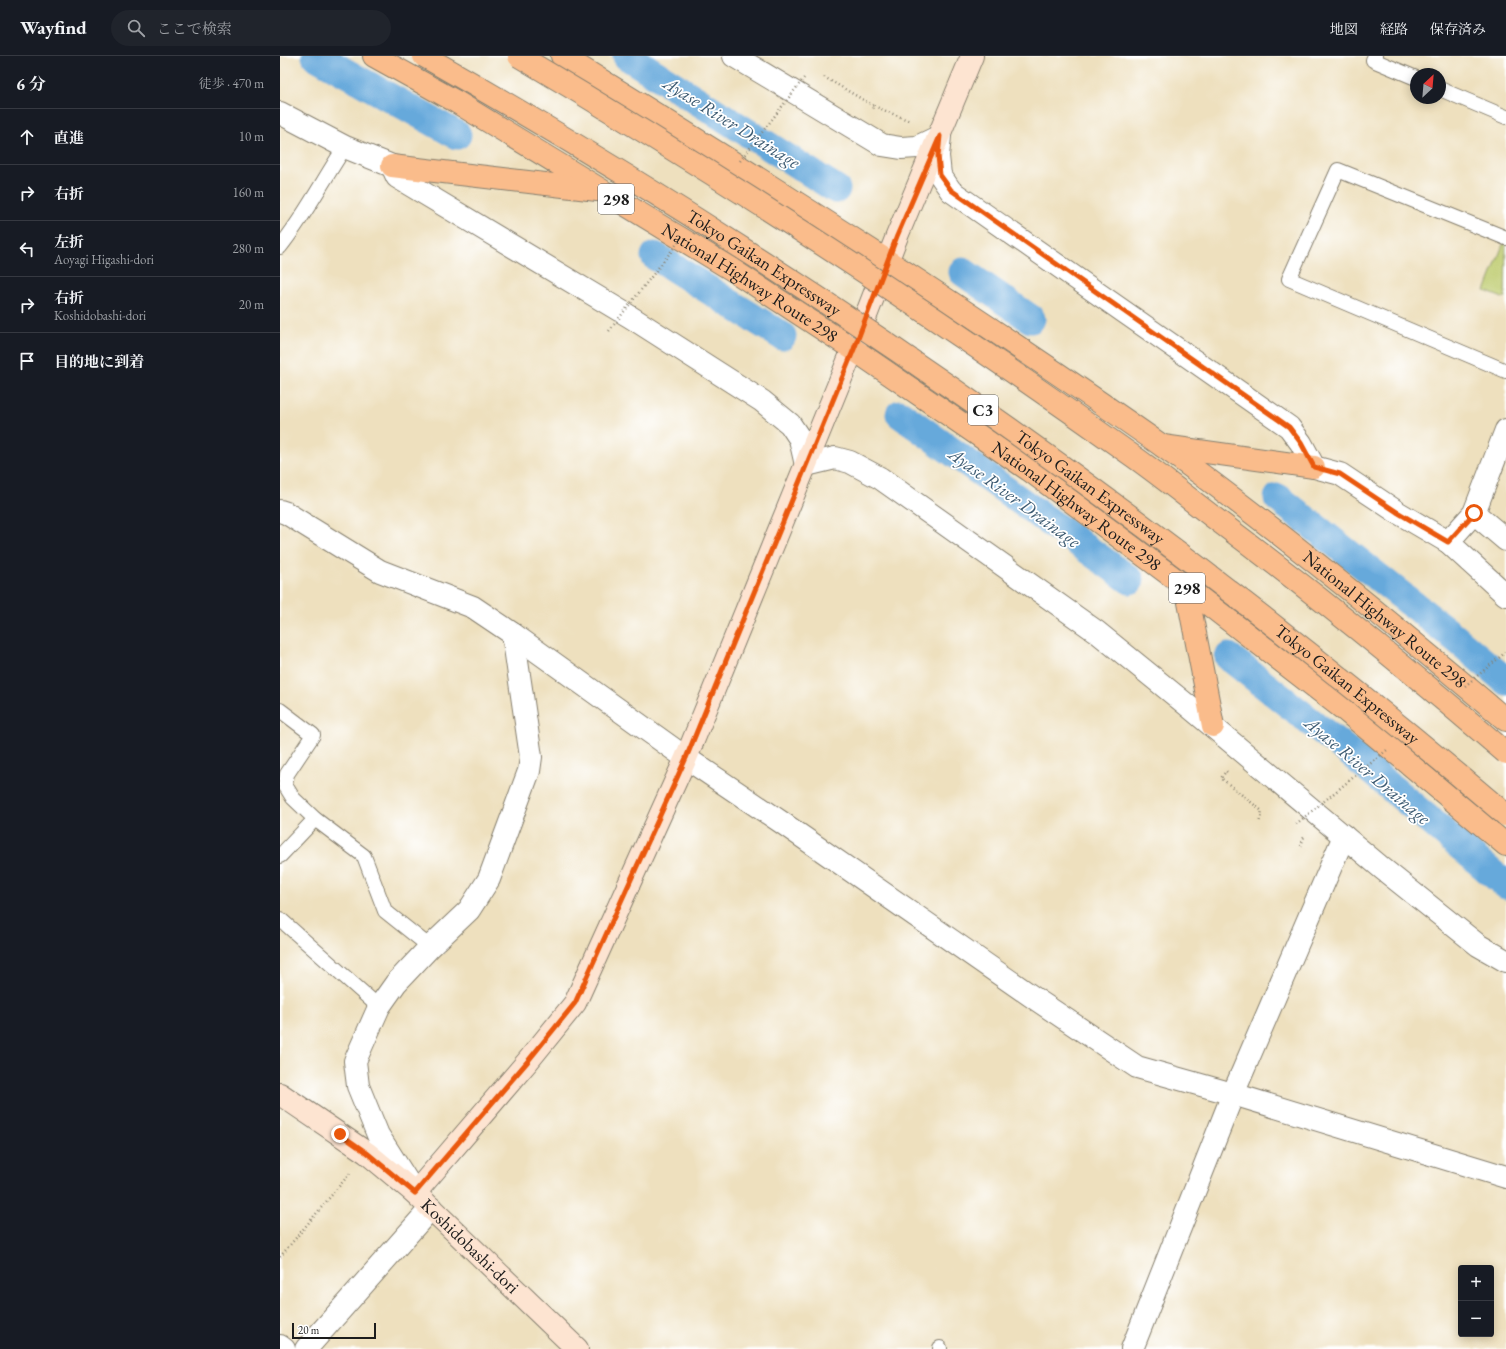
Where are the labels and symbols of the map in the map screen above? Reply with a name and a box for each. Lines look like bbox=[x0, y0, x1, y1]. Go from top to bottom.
north arrow bbox=[1410, 68, 1446, 104]
water label: Ayase River Drainage bbox=[657, 69, 805, 175]
road number: 298 bbox=[598, 184, 634, 214]
street label: Tokyo Gaikan Expressway bbox=[683, 204, 846, 321]
street label: National Highway Route 298 bbox=[658, 218, 843, 347]
road number: C3 bbox=[968, 395, 998, 425]
street label: Tokyo Gaikan Expressway bbox=[1011, 425, 1170, 549]
street label: National Highway Route 298 bbox=[988, 436, 1166, 576]
water label: Ayase River Drainage bbox=[942, 440, 1086, 554]
route start bbox=[1465, 504, 1483, 522]
street label: National Highway Route 298 bbox=[1299, 545, 1472, 693]
road number: 298 bbox=[1169, 573, 1205, 603]
street label: Tokyo Gaikan Expressway bbox=[1270, 619, 1425, 749]
water label: Ayase River Drainage bbox=[1298, 709, 1436, 831]
route end bbox=[331, 1125, 349, 1143]
street label: Koshidobashi-dori bbox=[416, 1193, 525, 1299]
scale bar bbox=[292, 1321, 376, 1340]

